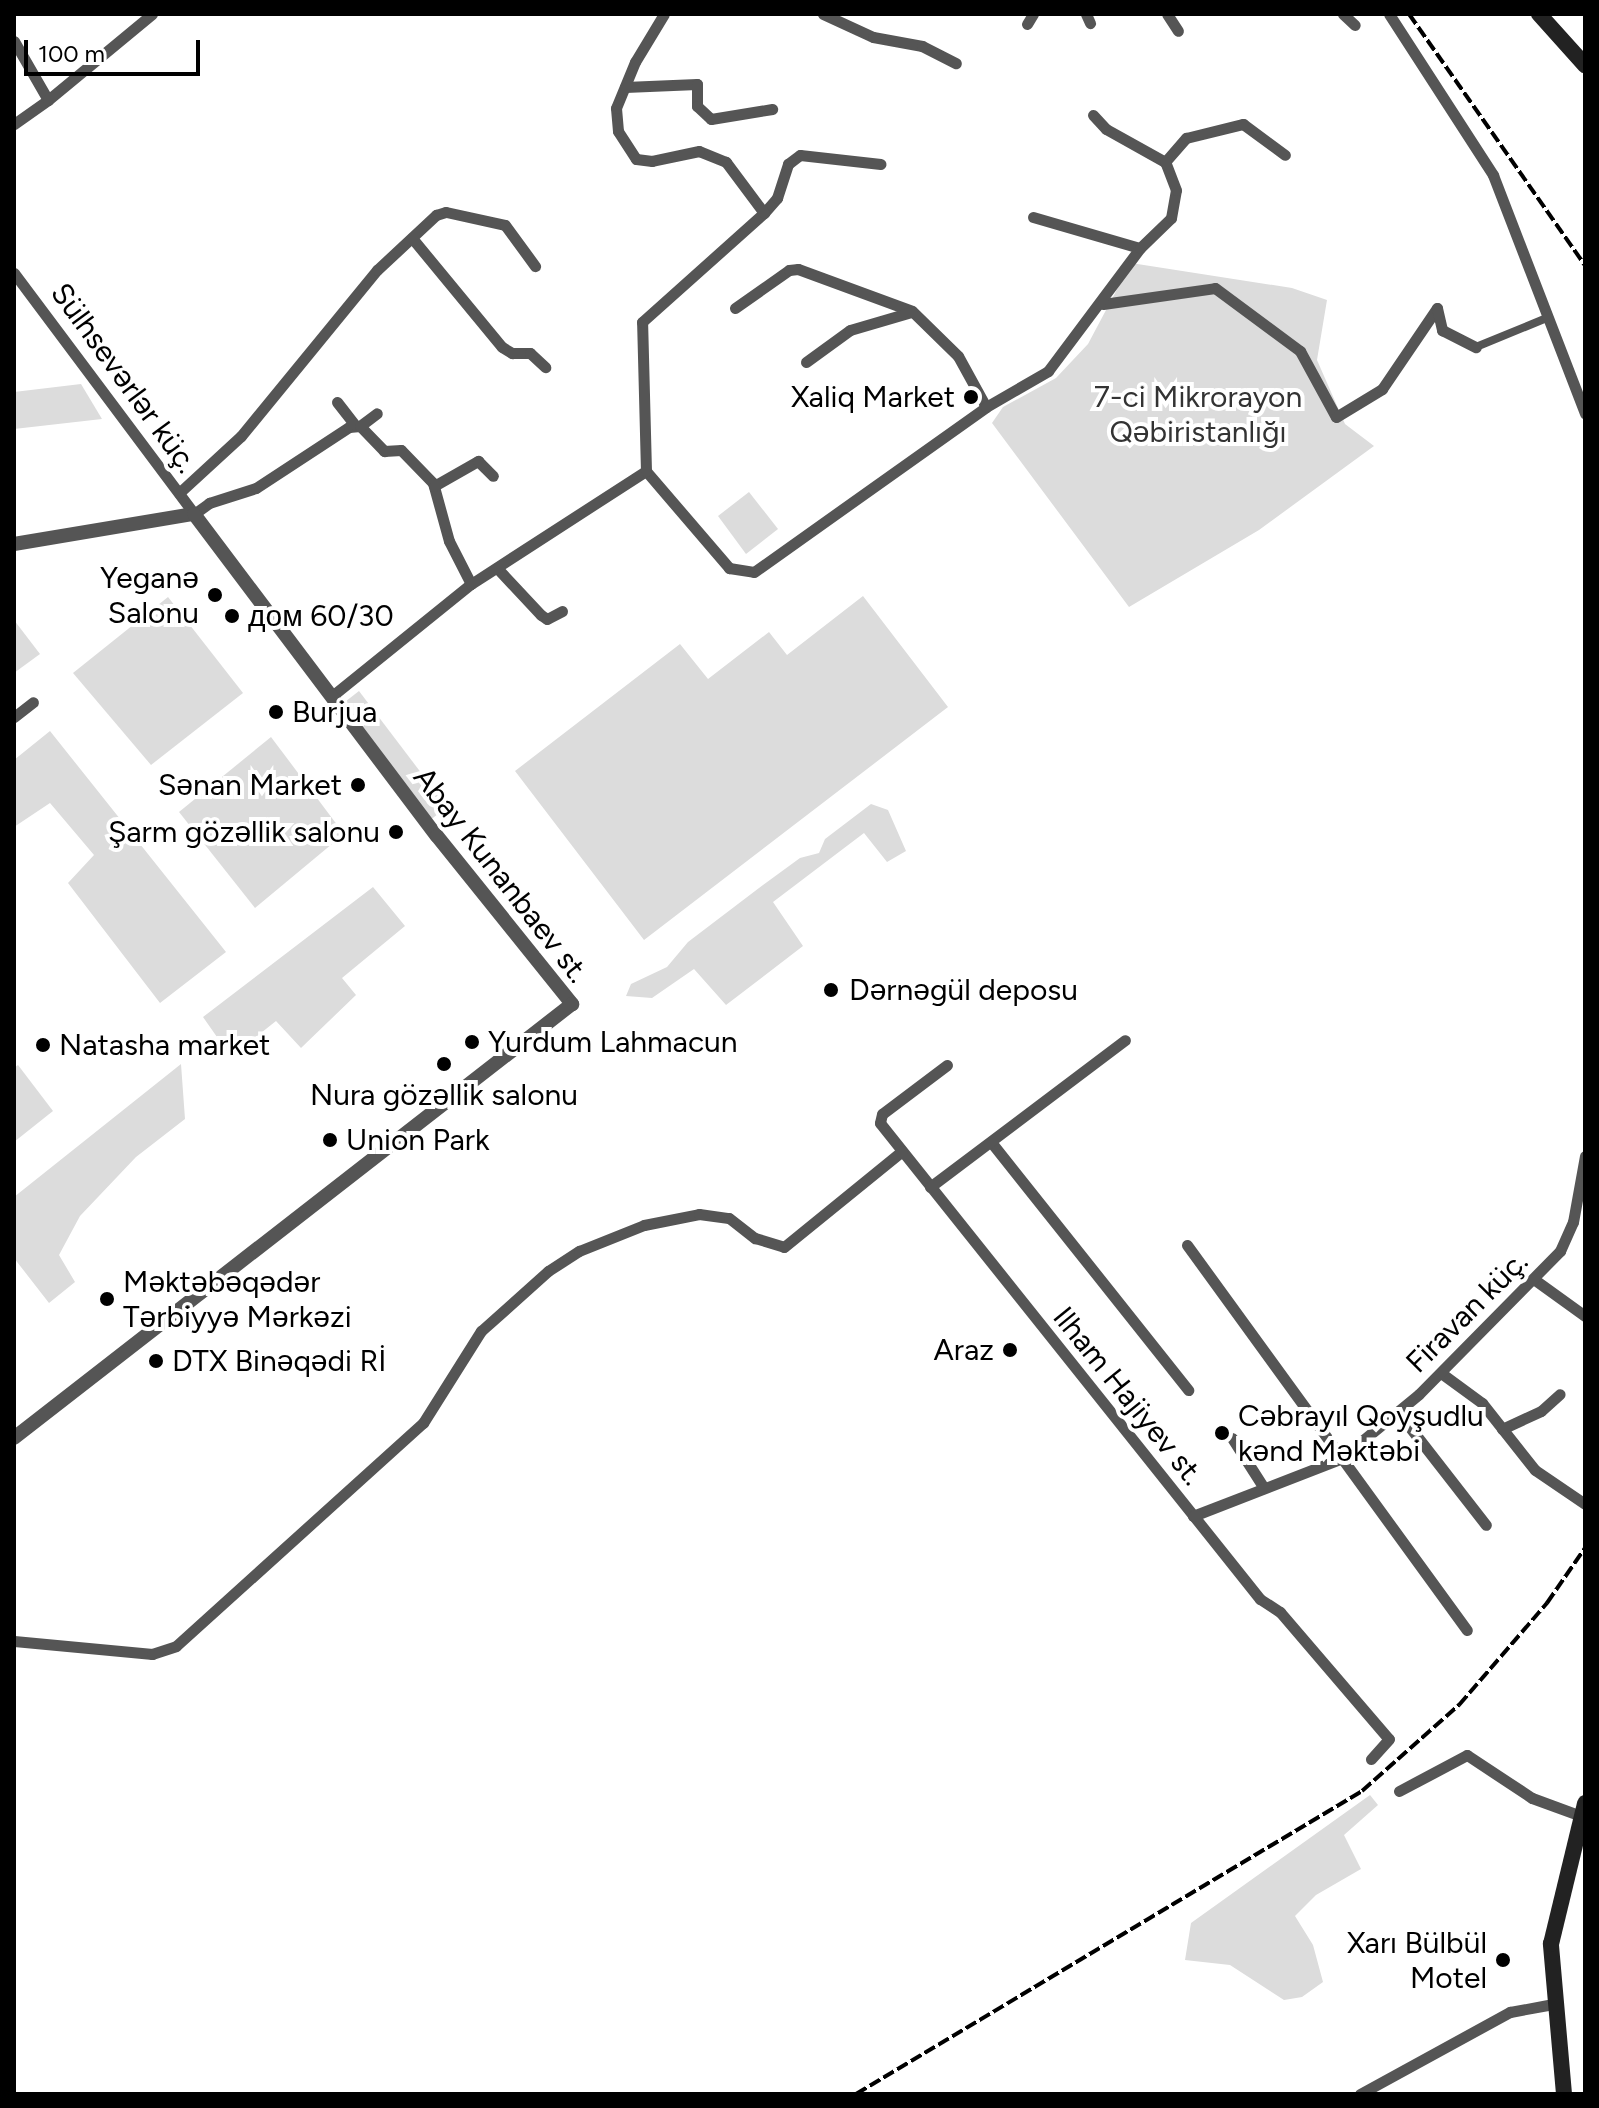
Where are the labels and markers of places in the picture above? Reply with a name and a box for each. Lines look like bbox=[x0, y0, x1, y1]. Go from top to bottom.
place label: Xaliq Market bbox=[791, 379, 955, 415]
marker: Xaliq Market bbox=[962, 388, 980, 406]
place label: Yeganə Salonu bbox=[100, 560, 199, 630]
marker: Yeganə Salonu bbox=[206, 586, 224, 604]
place label: дом 60/30 bbox=[248, 598, 394, 634]
marker: дом 60/30 bbox=[223, 607, 241, 625]
place label: Burjua bbox=[292, 694, 377, 730]
marker: Burjua bbox=[267, 703, 285, 721]
place label: Sənan Market bbox=[158, 767, 342, 803]
marker: Sənan Market bbox=[349, 776, 367, 794]
place label: Şarm gözəllik salonu bbox=[108, 814, 380, 850]
marker: Şarm gözəllik salonu bbox=[387, 823, 405, 841]
place label: Dərnəgül deposu bbox=[849, 972, 1078, 1008]
marker: Dərnəgül deposu bbox=[820, 979, 842, 1001]
place label: Yurdum Lahmacun bbox=[488, 1024, 738, 1060]
place label: Natasha market bbox=[59, 1027, 270, 1063]
marker: Yurdum Lahmacun bbox=[463, 1033, 481, 1051]
marker: Natasha market bbox=[34, 1036, 52, 1054]
marker: Nura gözəllik salonu bbox=[435, 1055, 453, 1073]
place label: Nura gözəllik salonu bbox=[310, 1077, 578, 1113]
place label: Union Park bbox=[346, 1122, 490, 1158]
marker: Union Park bbox=[321, 1131, 339, 1149]
place label: Məktəbəqədər Tərbiyyə Mərkəzi bbox=[123, 1264, 352, 1334]
marker: Məktəbəqədər Tərbiyyə Mərkəzi bbox=[98, 1290, 116, 1308]
place label: Araz bbox=[934, 1332, 994, 1368]
marker: Araz bbox=[1001, 1341, 1019, 1359]
place label: DTX Binəqədi Rİ bbox=[172, 1343, 386, 1379]
marker: DTX Binəqədi Rİ bbox=[147, 1352, 165, 1370]
place label: Cəbrayıl Qoyşudlu kənd Məktəbi bbox=[1238, 1398, 1484, 1468]
marker: Cəbrayıl Qoyşudlu kənd Məktəbi bbox=[1213, 1424, 1231, 1442]
place label: Xarı Bülbül Motel bbox=[1347, 1925, 1487, 1996]
marker: Xarı Bülbül Motel bbox=[1494, 1951, 1512, 1969]

